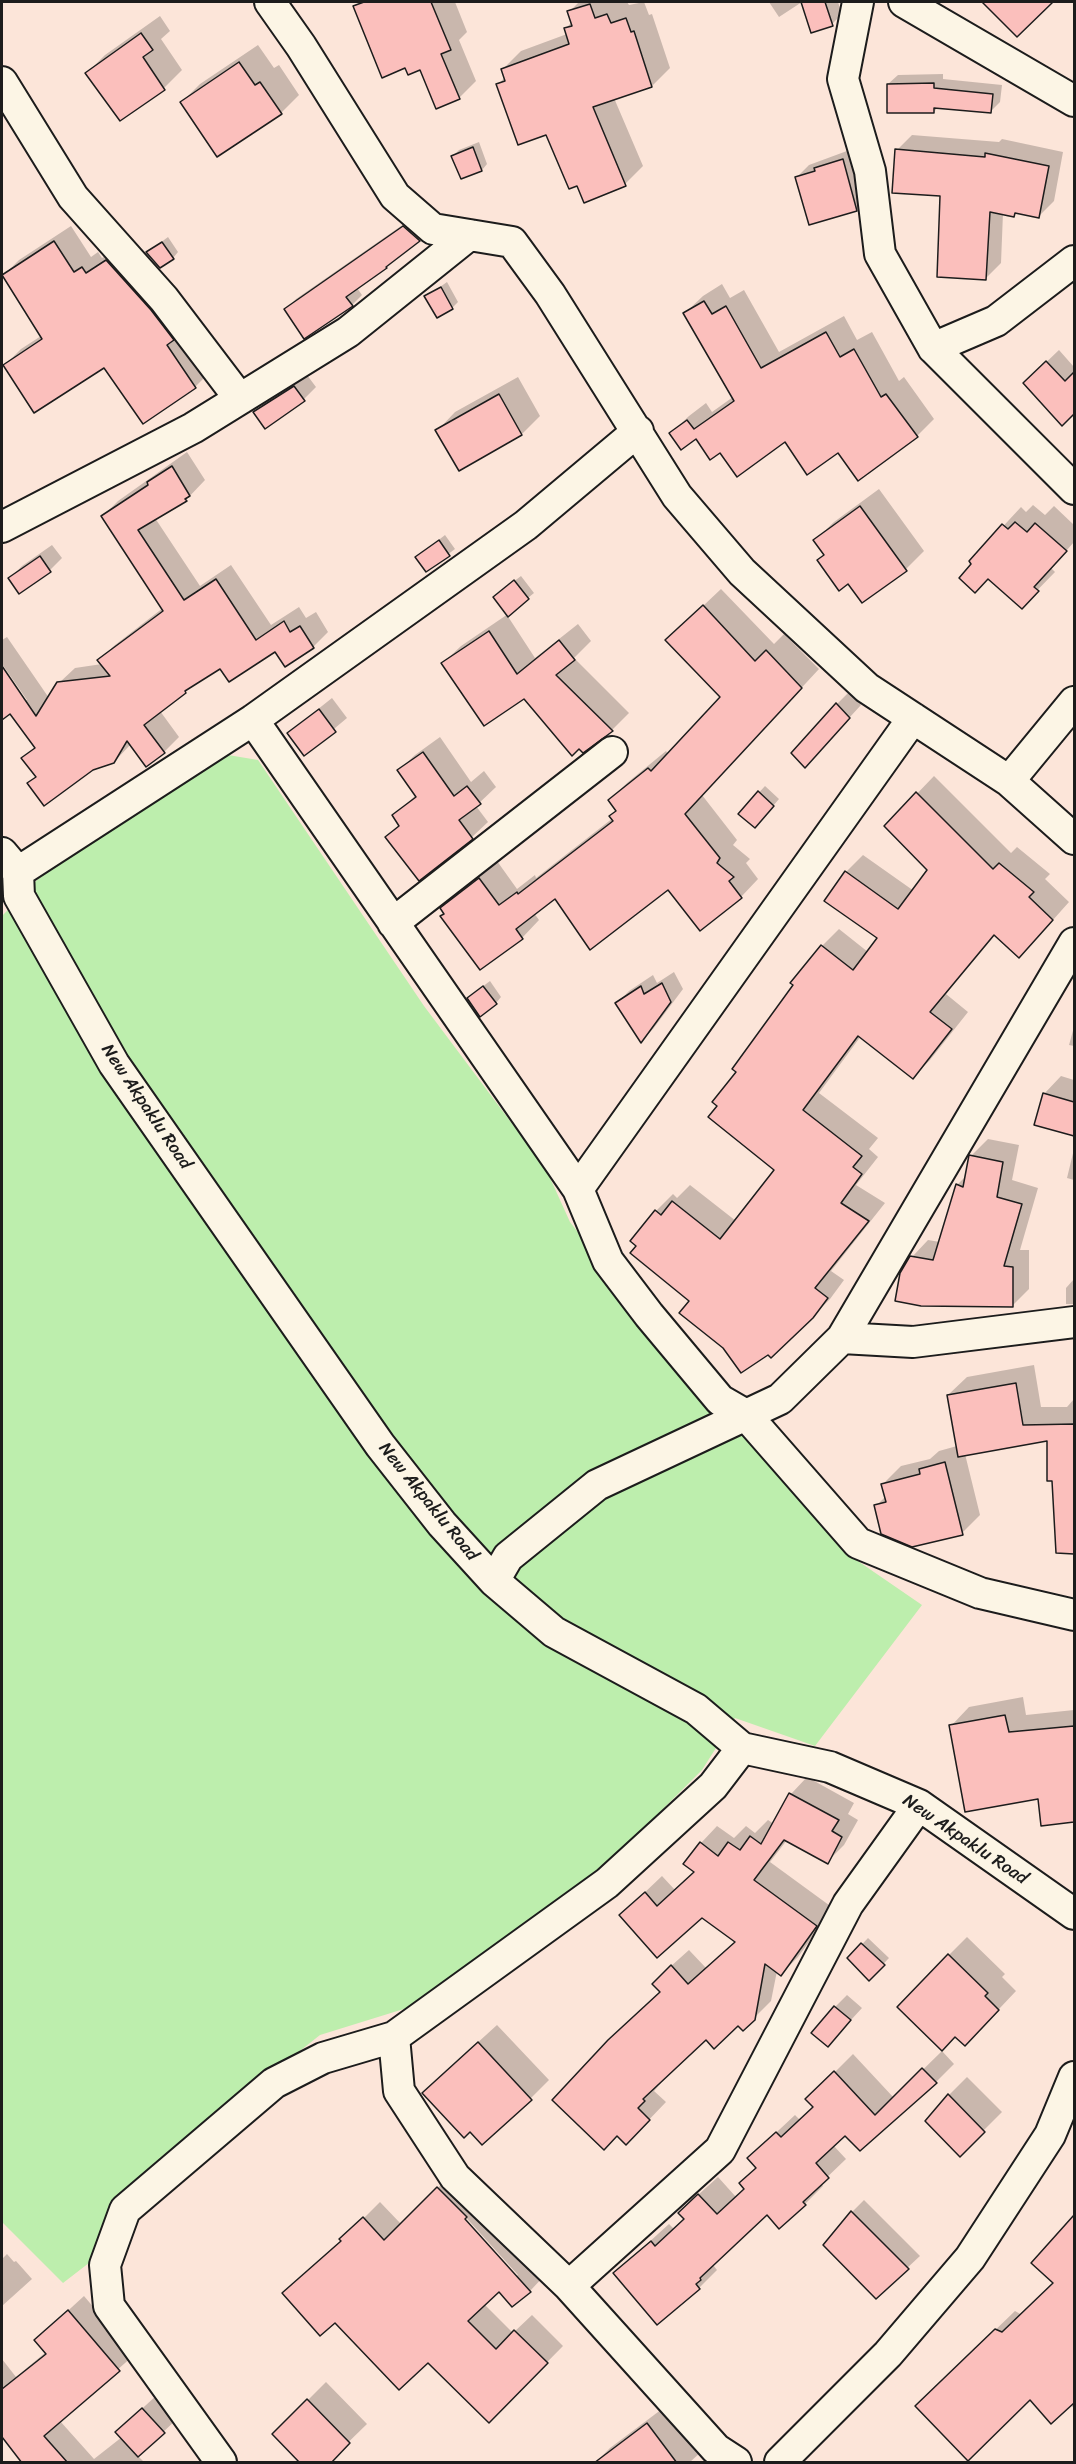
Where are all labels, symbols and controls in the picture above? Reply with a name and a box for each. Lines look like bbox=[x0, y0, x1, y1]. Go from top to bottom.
street label: New Akpaklu Road bbox=[96, 1040, 196, 1174]
street label: New Akpaklu Road bbox=[374, 1438, 482, 1566]
street label: New Akpaklu Road bbox=[898, 1790, 1032, 1890]

